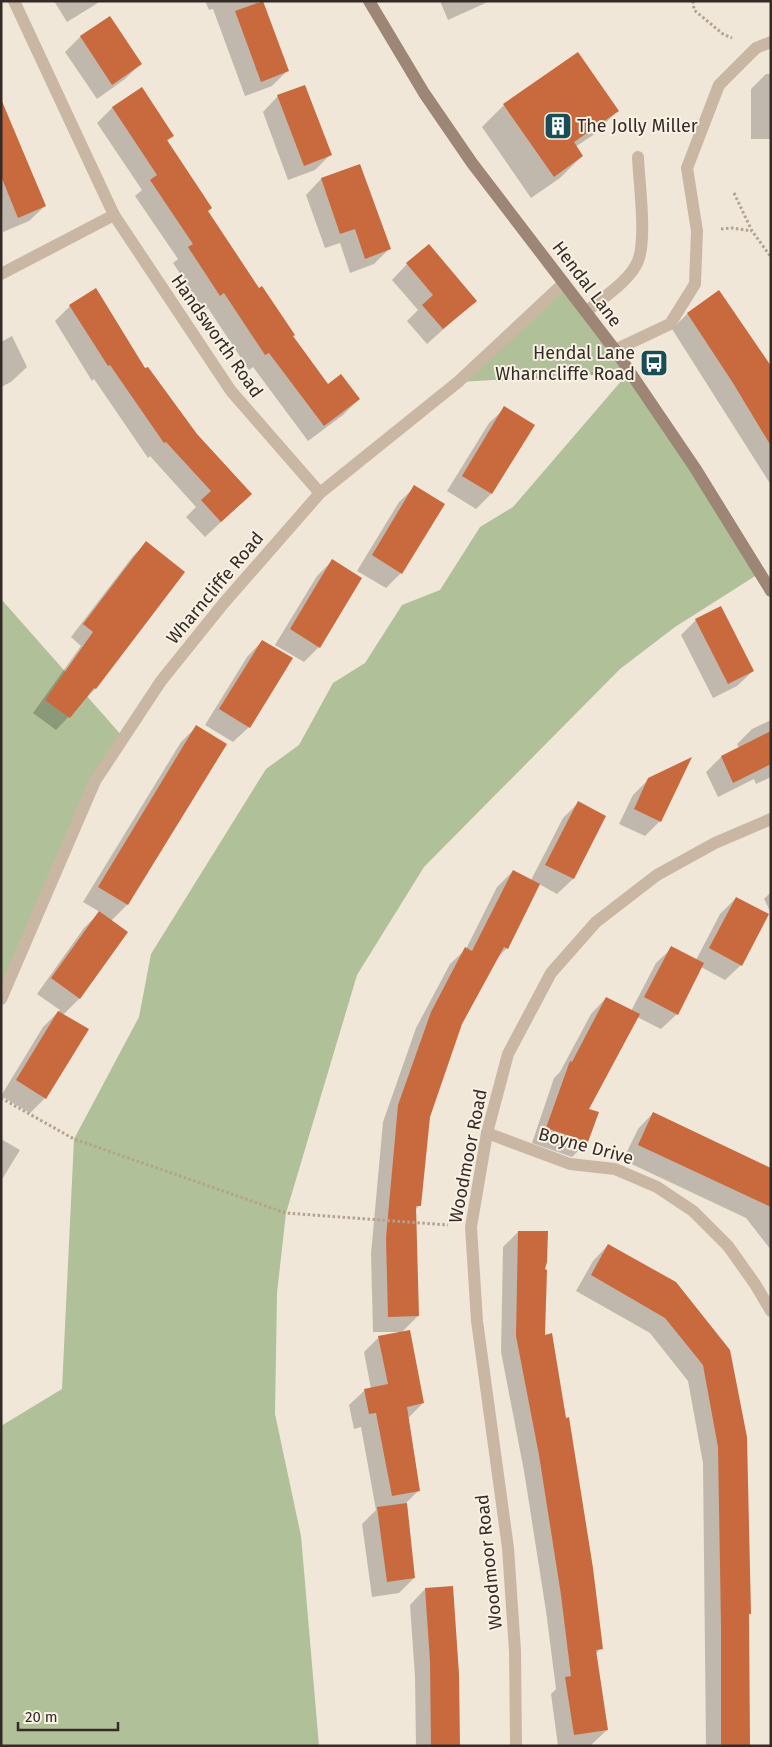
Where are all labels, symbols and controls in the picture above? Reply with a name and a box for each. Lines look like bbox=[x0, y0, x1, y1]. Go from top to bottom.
building icon: The Jolly Miller bbox=[543, 111, 573, 141]
place label: The Jolly Miller bbox=[577, 115, 698, 137]
street label: Hendal Lane bbox=[548, 237, 626, 331]
street label: Handsworth Road bbox=[166, 270, 268, 402]
place label: Hendal Lane Wharncliffe Road bbox=[495, 342, 635, 385]
bus stop icon: Hendal Lane Wharncliffe Road bbox=[639, 348, 669, 378]
street label: Wharncliffe Road bbox=[162, 527, 268, 649]
street label: Woodmoor Road bbox=[444, 1087, 492, 1225]
street label: Boyne Drive bbox=[536, 1123, 636, 1169]
street label: Woodmoor Road bbox=[471, 1493, 507, 1631]
scale bar bbox=[18, 1700, 118, 1732]
text: 20 m bbox=[25, 1708, 58, 1726]

